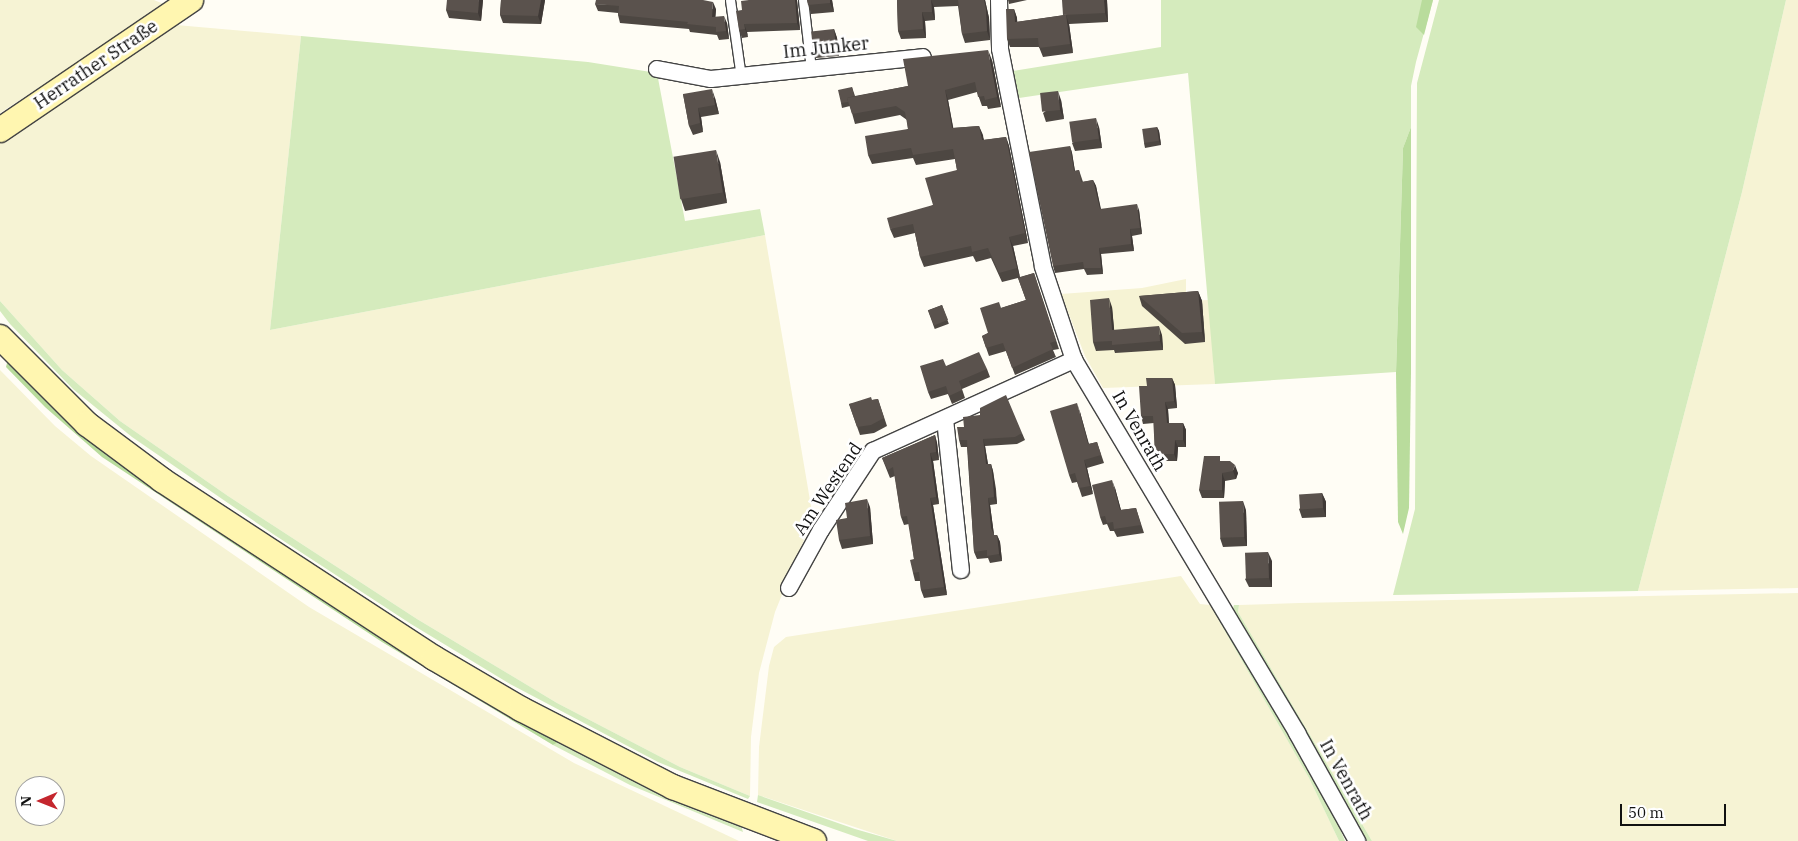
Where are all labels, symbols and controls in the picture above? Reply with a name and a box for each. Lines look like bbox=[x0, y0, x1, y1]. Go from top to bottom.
street label: Herrather Straße bbox=[30, 16, 162, 114]
street label: Im Junker bbox=[782, 33, 870, 63]
street label: In Venrath bbox=[1107, 387, 1171, 475]
street label: Am Westend bbox=[789, 439, 867, 539]
street label: In Venrath bbox=[1315, 736, 1377, 824]
north arrow bbox=[15, 776, 65, 826]
scale bar bbox=[1623, 794, 1729, 826]
text: N bbox=[17, 796, 35, 807]
text: 50 m bbox=[1628, 803, 1664, 822]

